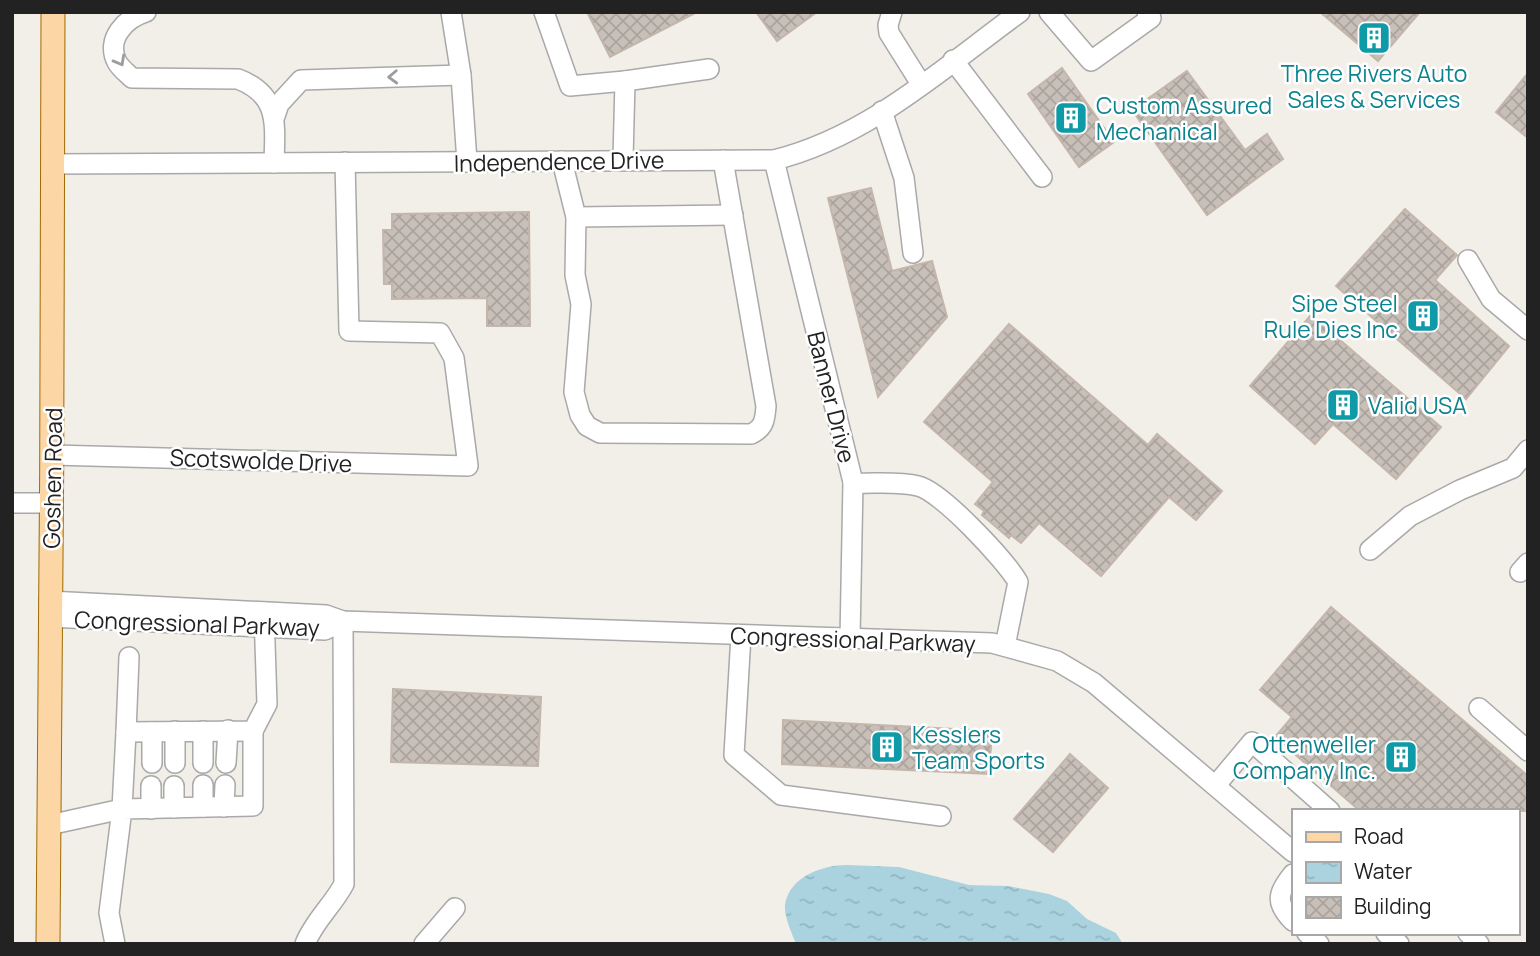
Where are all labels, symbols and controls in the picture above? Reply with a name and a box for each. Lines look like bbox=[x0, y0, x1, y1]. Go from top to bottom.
building icon: Three Rivers Auto Sales & Services bbox=[1355, 19, 1393, 57]
one-way arrow bbox=[112, 54, 126, 67]
place label: Three Rivers Auto Sales & Services bbox=[1281, 57, 1467, 115]
one-way arrow bbox=[387, 70, 398, 85]
place label: Custom Assured Mechanical bbox=[1096, 89, 1272, 147]
building icon: Custom Assured Mechanical bbox=[1052, 99, 1090, 137]
street label: Independence Drive bbox=[453, 143, 665, 179]
place label: Sipe Steel Rule Dies Inc bbox=[1264, 287, 1398, 345]
building icon: Sipe Steel Rule Dies Inc bbox=[1404, 297, 1442, 335]
street label: Banner Drive bbox=[800, 328, 864, 466]
building icon: Valid USA bbox=[1324, 386, 1362, 424]
place label: Valid USA bbox=[1368, 389, 1467, 421]
street label: Goshen Road bbox=[35, 407, 69, 549]
street label: Scotswolde Drive bbox=[169, 441, 353, 479]
street label: Congressional Parkway bbox=[74, 603, 320, 643]
street label: Congressional Parkway bbox=[730, 619, 976, 659]
place label: Kesslers Team Sports bbox=[912, 718, 1045, 776]
building icon: Kesslers Team Sports bbox=[868, 728, 906, 766]
place label: Ottenweller Company Inc. bbox=[1233, 728, 1376, 786]
building icon: Ottenweller Company Inc. bbox=[1382, 738, 1420, 776]
legend bbox=[1292, 809, 1519, 935]
text: Road bbox=[1354, 822, 1404, 850]
text: Water bbox=[1354, 857, 1413, 885]
text: Building bbox=[1354, 892, 1431, 920]

